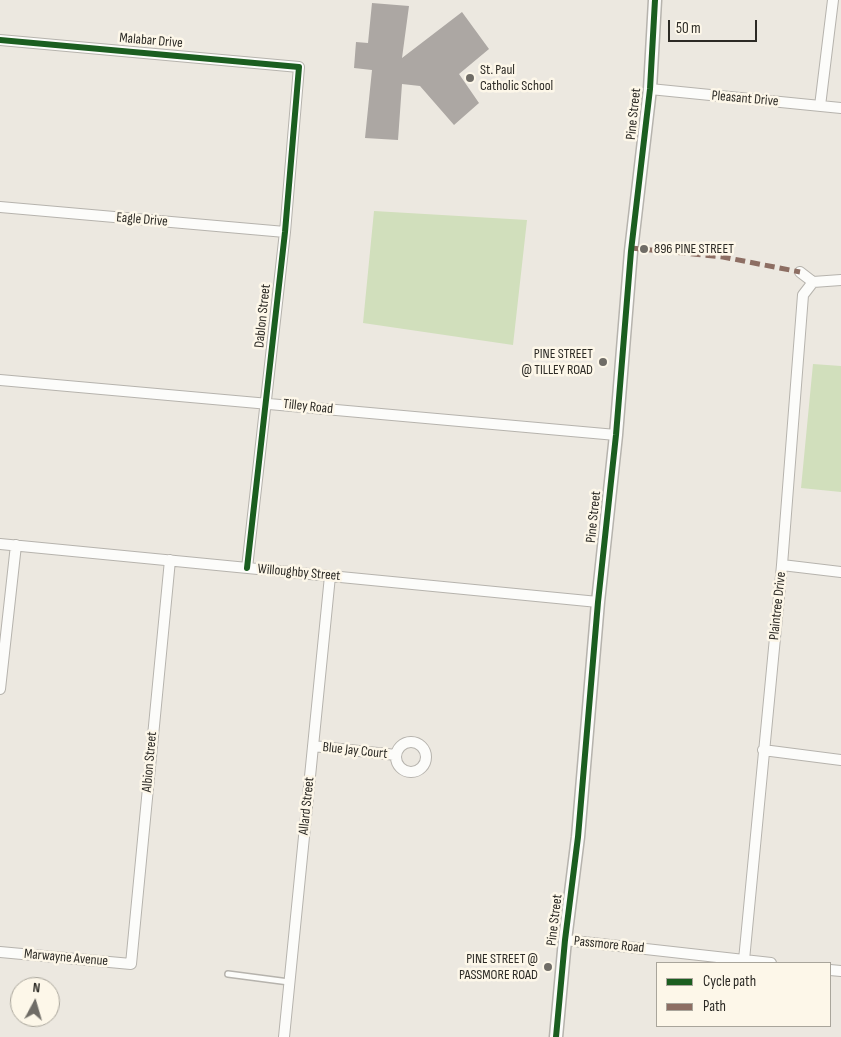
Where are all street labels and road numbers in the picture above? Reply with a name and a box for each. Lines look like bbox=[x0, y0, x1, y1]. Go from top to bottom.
street label: Malabar Drive bbox=[119, 30, 183, 52]
street label: Pine Street bbox=[623, 87, 645, 141]
street label: Pleasant Drive bbox=[711, 88, 779, 110]
street label: Eagle Drive bbox=[116, 209, 168, 231]
street label: Dablon Street bbox=[251, 283, 275, 349]
street label: Tilley Road bbox=[282, 396, 334, 418]
street label: Pine Street bbox=[583, 490, 605, 544]
street label: Willoughby Street bbox=[257, 561, 341, 585]
street label: Plaintree Drive bbox=[766, 571, 790, 641]
street label: Albion Street bbox=[139, 731, 161, 793]
street label: Blue Jay Court bbox=[322, 739, 388, 763]
street label: Allard Street bbox=[296, 776, 318, 836]
street label: Pine Street bbox=[544, 893, 566, 947]
street label: Passmore Road bbox=[573, 933, 645, 957]
street label: Marwayne Avenue bbox=[23, 946, 109, 970]

